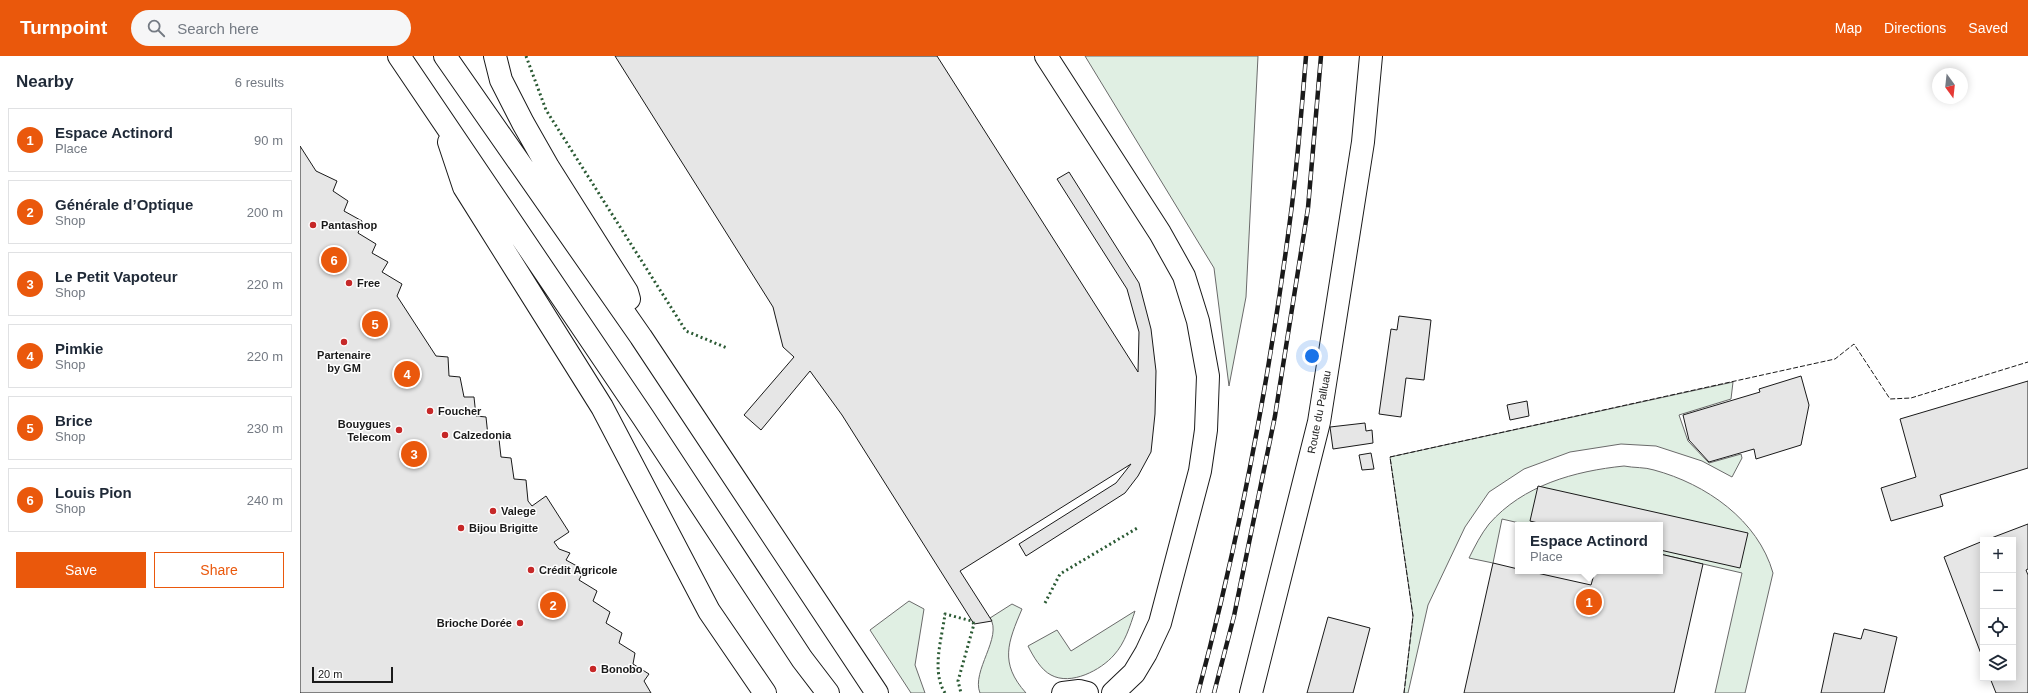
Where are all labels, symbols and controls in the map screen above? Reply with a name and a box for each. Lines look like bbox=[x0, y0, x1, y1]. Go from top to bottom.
search box bbox=[131, 10, 411, 46]
text: Turnpoint bbox=[20, 17, 107, 38]
icon: search bbox=[145, 17, 167, 39]
text: Search here bbox=[177, 20, 259, 37]
text: Map bbox=[1835, 20, 1862, 36]
text: Directions bbox=[1884, 20, 1946, 36]
text: Saved bbox=[1968, 20, 2008, 36]
north arrow bbox=[1932, 68, 1968, 104]
text: Nearby bbox=[16, 72, 74, 91]
text: 6 results bbox=[235, 75, 284, 90]
text: Espace Actinord bbox=[55, 124, 173, 141]
text: 1 bbox=[26, 133, 34, 148]
text: 90 m bbox=[254, 133, 283, 148]
text: Place bbox=[55, 141, 88, 156]
text: Générale d’Optique bbox=[55, 196, 193, 213]
text: 2 bbox=[26, 205, 34, 220]
text: 200 m bbox=[247, 205, 283, 220]
text: Shop bbox=[55, 213, 85, 228]
place label: Pantashop bbox=[321, 219, 378, 231]
marker: Pantashop bbox=[308, 220, 318, 230]
pin: 6 bbox=[321, 245, 347, 275]
text: Le Petit Vapoteur bbox=[55, 268, 178, 285]
text: 3 bbox=[26, 277, 34, 292]
text: 220 m bbox=[247, 277, 283, 292]
place label: Free bbox=[357, 277, 380, 289]
marker: Free bbox=[344, 278, 354, 288]
text: Shop bbox=[55, 285, 85, 300]
pin: 5 bbox=[362, 309, 388, 339]
marker: Partenaire by GM bbox=[339, 337, 349, 347]
text: Pimkie bbox=[55, 340, 103, 357]
your location bbox=[1302, 346, 1322, 366]
text: 4 bbox=[26, 349, 34, 364]
text: 220 m bbox=[247, 349, 283, 364]
place label: Partenaire by GM bbox=[317, 349, 371, 374]
text: Shop bbox=[55, 357, 85, 372]
pin: 4 bbox=[394, 359, 420, 389]
street label: Route du Palluau bbox=[1305, 369, 1333, 455]
place label: Foucher bbox=[438, 405, 482, 417]
marker: Foucher bbox=[425, 406, 435, 416]
text: Brice bbox=[55, 412, 93, 429]
place label: Bouygues Telecom bbox=[338, 418, 391, 443]
text: 5 bbox=[26, 421, 34, 436]
text: 230 m bbox=[247, 421, 283, 436]
marker: Bouygues Telecom bbox=[394, 425, 404, 435]
text: Shop bbox=[55, 429, 85, 444]
place label: Calzedonia bbox=[453, 429, 512, 441]
marker: Calzedonia bbox=[440, 430, 450, 440]
pin: 3 bbox=[401, 439, 427, 469]
text: Louis Pion bbox=[55, 484, 132, 501]
text: 6 bbox=[26, 493, 34, 508]
text: 240 m bbox=[247, 493, 283, 508]
text: Shop bbox=[55, 501, 85, 516]
place label: Valege bbox=[501, 505, 536, 517]
marker: Valege bbox=[488, 506, 498, 516]
place label: Bijou Brigitte bbox=[469, 522, 538, 534]
popup bbox=[1515, 522, 1663, 574]
marker: Bijou Brigitte bbox=[456, 523, 466, 533]
text: Espace Actinord bbox=[1530, 532, 1648, 549]
map controls bbox=[1980, 537, 2016, 681]
button: + bbox=[1980, 537, 2016, 573]
text: Place bbox=[1530, 549, 1563, 564]
button: Save bbox=[16, 552, 146, 588]
button: Share bbox=[154, 552, 284, 588]
place label: Crédit Agricole bbox=[539, 564, 617, 576]
marker: Crédit Agricole bbox=[526, 565, 536, 575]
button: − bbox=[1980, 573, 2016, 609]
pin: 1 bbox=[1576, 587, 1602, 617]
pin: 2 bbox=[540, 590, 566, 620]
button: locate bbox=[1980, 609, 2016, 645]
place label: Brioche Dorée bbox=[437, 617, 512, 629]
marker: Brioche Dorée bbox=[515, 618, 525, 628]
button: layers bbox=[1980, 645, 2016, 681]
place label: Bonobo bbox=[601, 663, 643, 675]
marker: Bonobo bbox=[588, 664, 598, 674]
scale bar bbox=[312, 665, 393, 684]
text: 20 m bbox=[318, 668, 342, 680]

